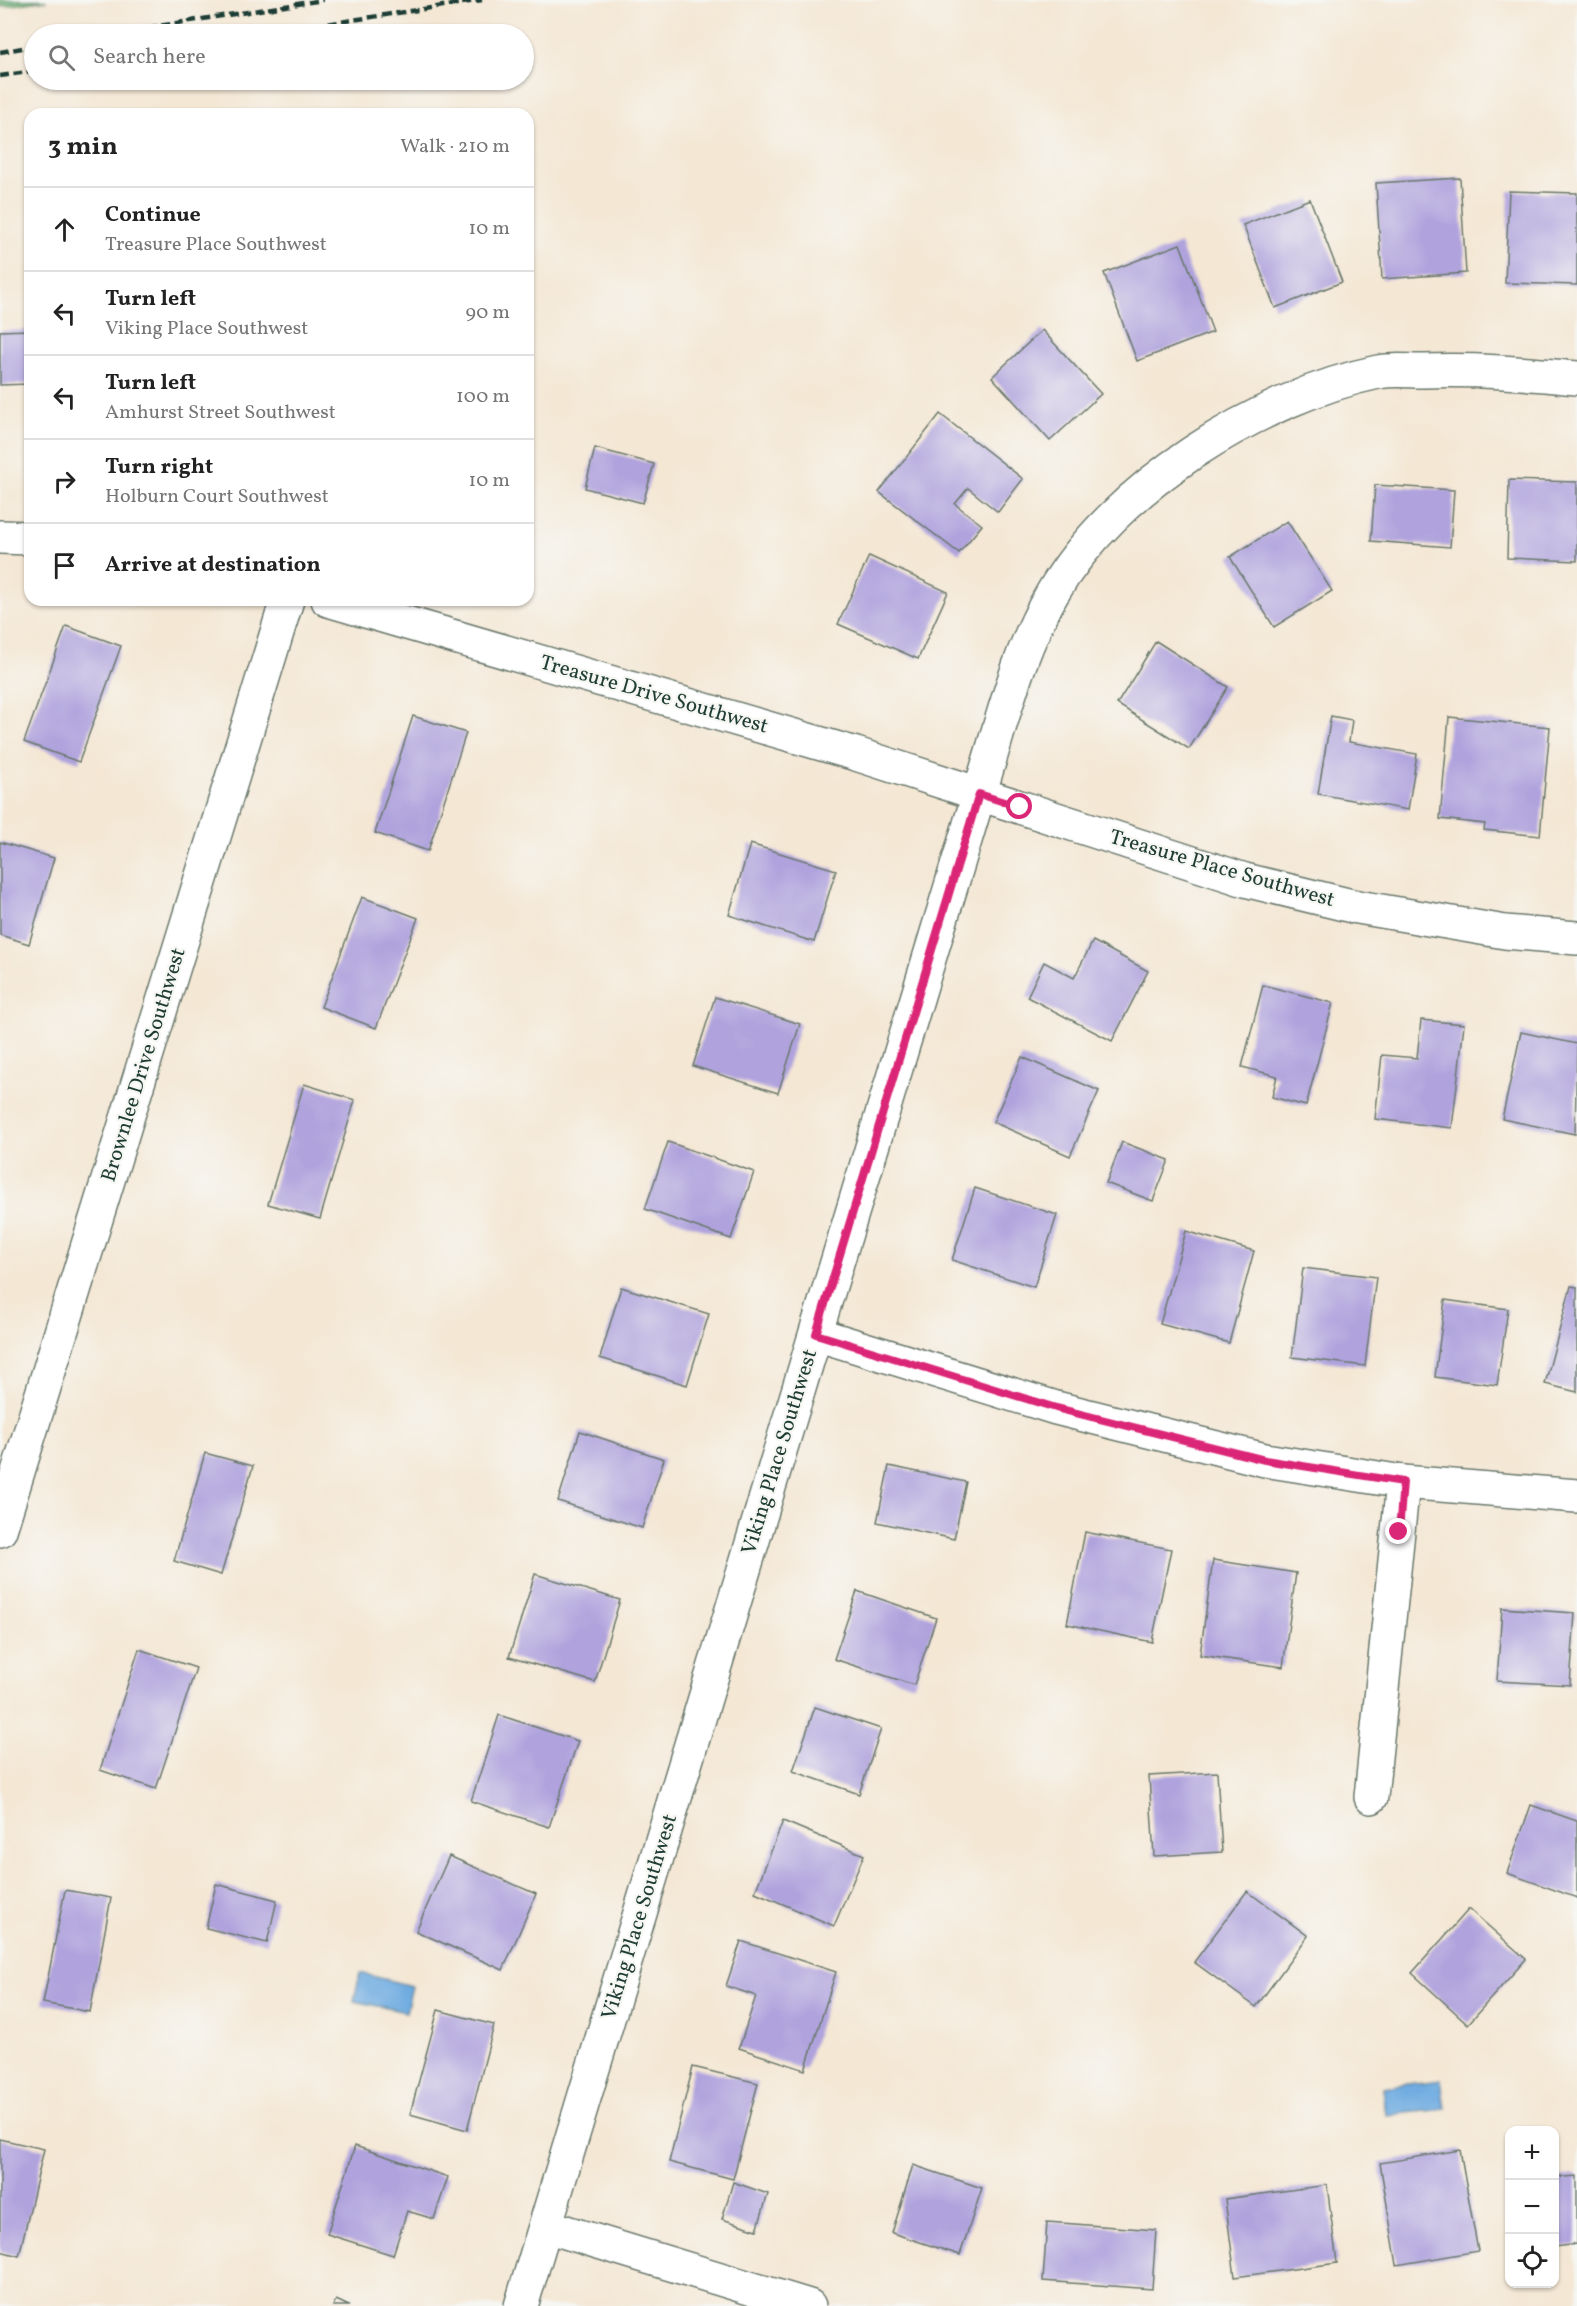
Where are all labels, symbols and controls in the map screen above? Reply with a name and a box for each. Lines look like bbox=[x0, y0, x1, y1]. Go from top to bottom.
search box bbox=[24, 24, 534, 90]
icon: search bbox=[45, 41, 78, 74]
text: Search here bbox=[93, 42, 206, 73]
text: 3 min bbox=[48, 129, 118, 165]
text: Walk · 210 m bbox=[400, 133, 510, 161]
text: Continue bbox=[105, 200, 201, 231]
icon: ahead bbox=[48, 213, 81, 246]
text: 10 m bbox=[469, 215, 510, 243]
text: Treasure Place Southwest bbox=[105, 231, 327, 259]
text: Turn left bbox=[105, 284, 196, 315]
icon: left bbox=[48, 297, 81, 330]
text: 90 m bbox=[466, 299, 510, 327]
text: Viking Place Southwest bbox=[105, 315, 308, 343]
text: Turn left bbox=[105, 368, 196, 399]
icon: left bbox=[48, 381, 81, 414]
text: 100 m bbox=[456, 383, 510, 411]
text: Amhurst Street Southwest bbox=[105, 399, 336, 427]
text: Turn right bbox=[105, 452, 213, 483]
icon: right bbox=[48, 465, 81, 498]
text: 10 m bbox=[469, 467, 510, 495]
text: Holburn Court Southwest bbox=[105, 483, 329, 511]
icon: arrive bbox=[48, 549, 81, 582]
text: Arrive at destination bbox=[105, 550, 321, 581]
street label: Treasure Drive Southwest bbox=[537, 649, 771, 741]
route start bbox=[1006, 793, 1032, 819]
street label: Treasure Place Southwest bbox=[1106, 823, 1338, 915]
street label: Brownlee Drive Southwest bbox=[95, 944, 193, 1186]
street label: Viking Place Southwest bbox=[735, 1346, 825, 1558]
route end bbox=[1385, 1518, 1411, 1544]
street label: Viking Place Southwest bbox=[595, 1811, 685, 2023]
map controls bbox=[1505, 2126, 1559, 2288]
button: + bbox=[1505, 2126, 1559, 2180]
button: − bbox=[1505, 2180, 1559, 2234]
button: locate bbox=[1505, 2234, 1559, 2288]

